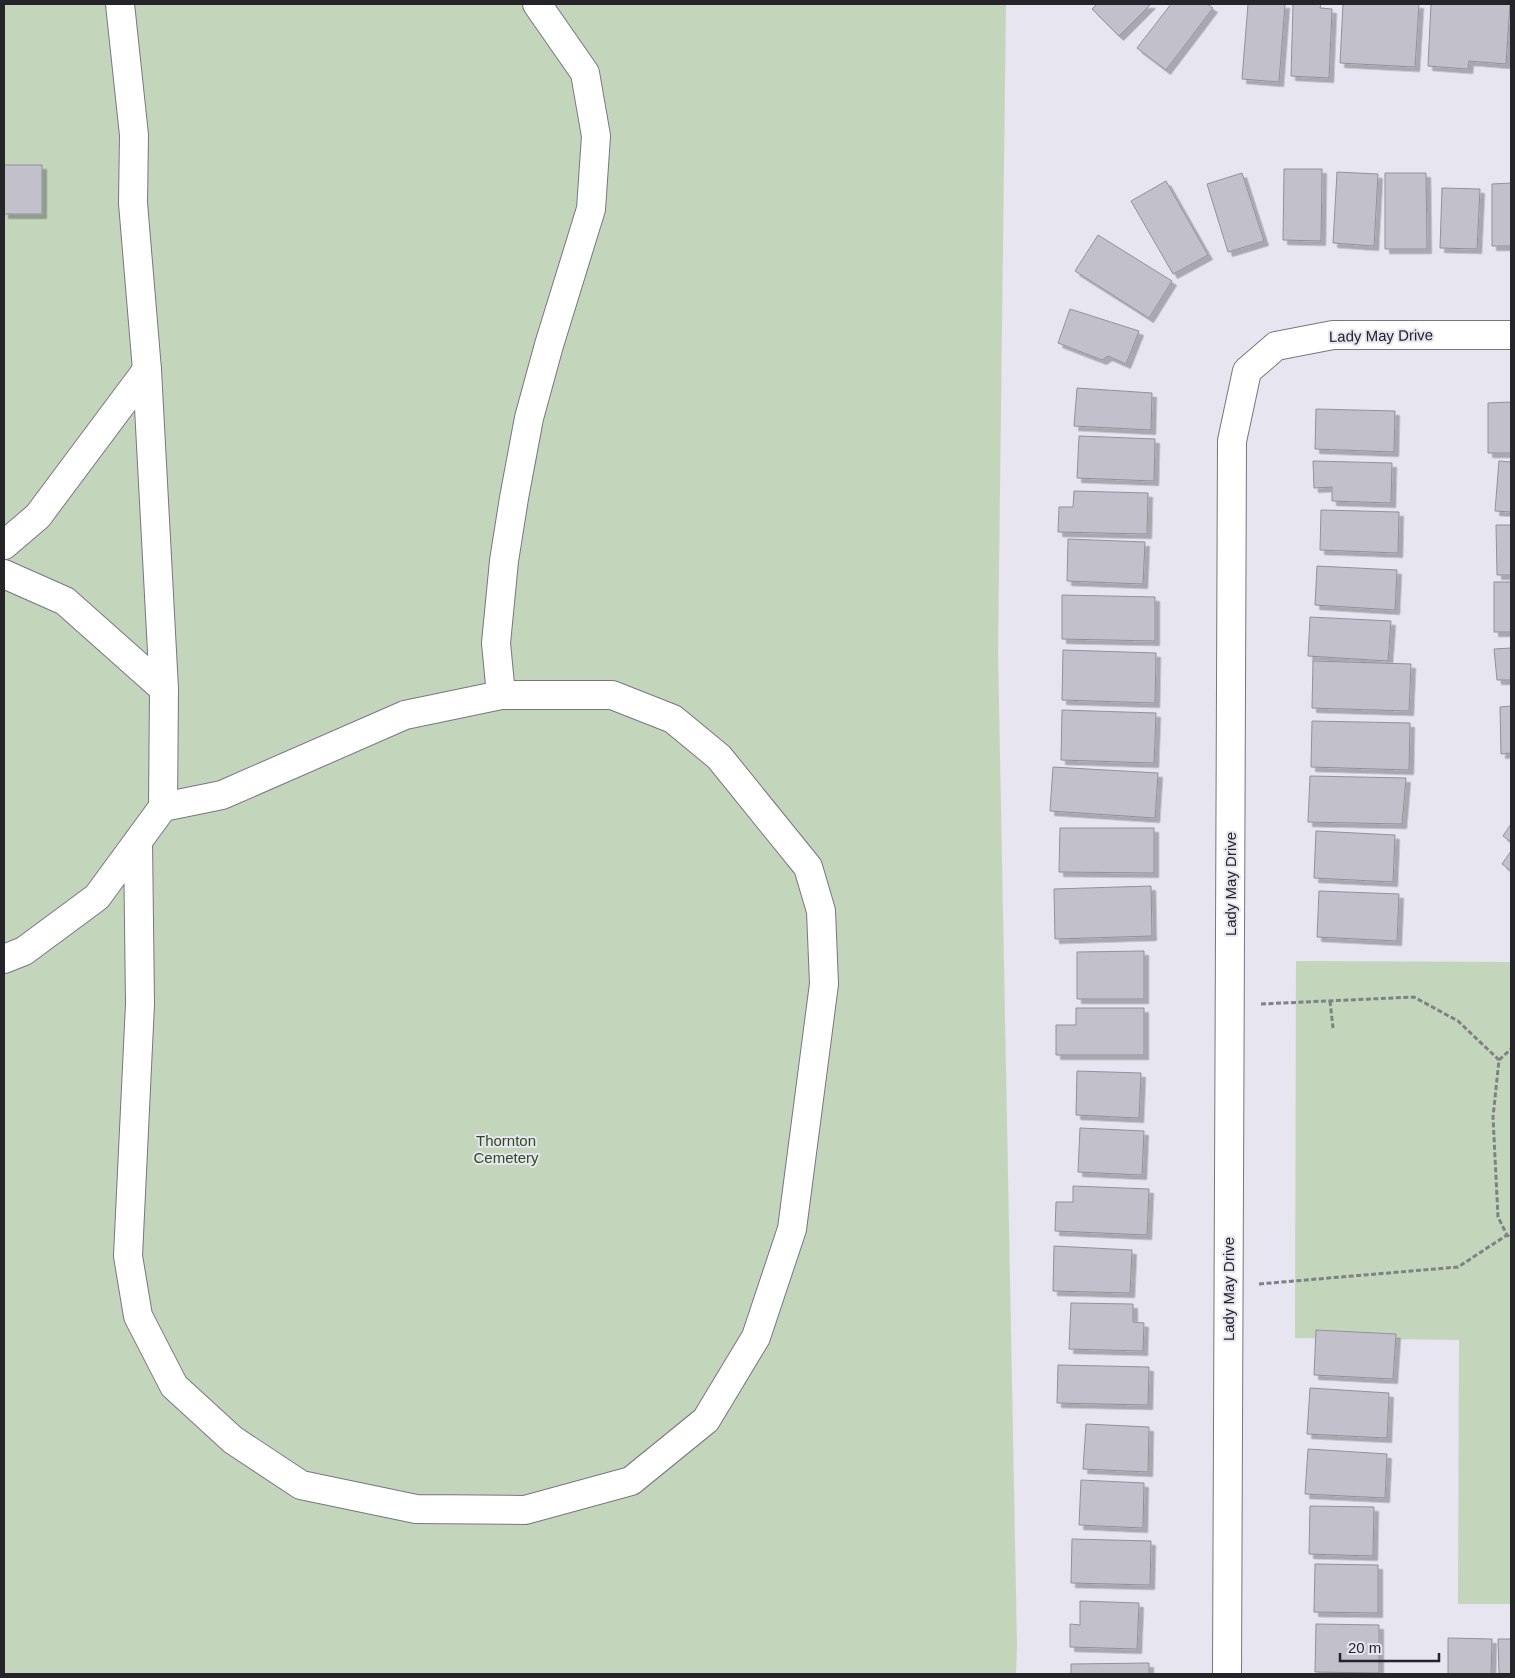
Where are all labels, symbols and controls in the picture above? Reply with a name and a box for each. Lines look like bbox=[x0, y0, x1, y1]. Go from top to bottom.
street label: Lady May Drive bbox=[1329, 326, 1433, 345]
street label: Lady May Drive bbox=[1222, 832, 1239, 936]
park label: Thornton Cemetery bbox=[473, 1132, 539, 1166]
street label: Lady May Drive bbox=[1220, 1237, 1237, 1341]
scale bar bbox=[1340, 1630, 1439, 1662]
text: 20 m bbox=[1348, 1639, 1381, 1656]

